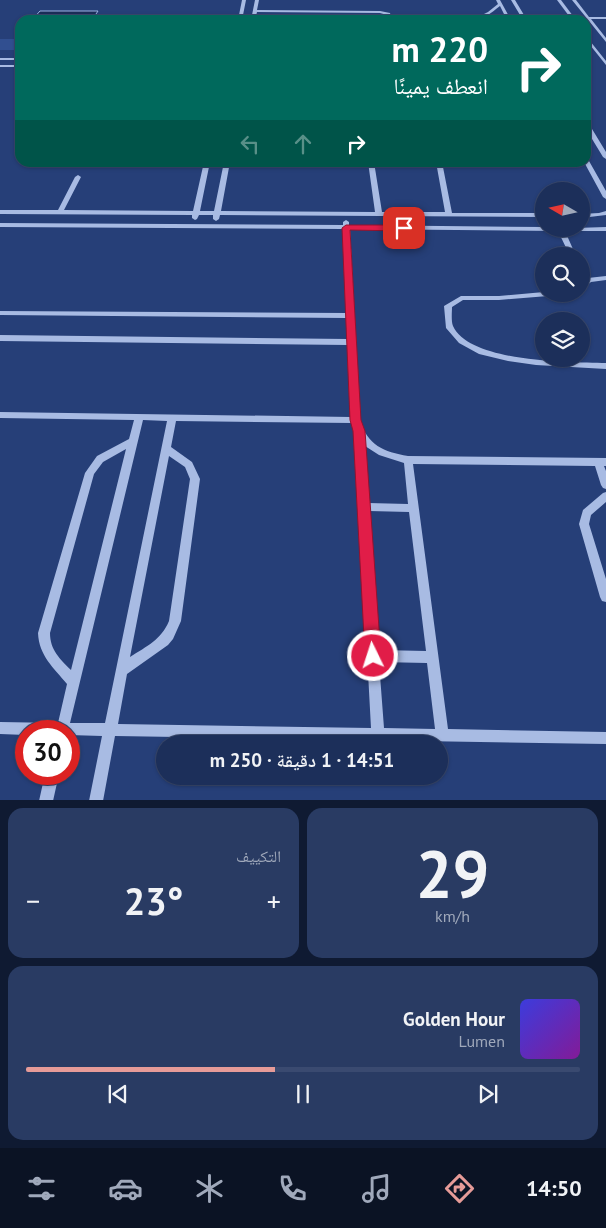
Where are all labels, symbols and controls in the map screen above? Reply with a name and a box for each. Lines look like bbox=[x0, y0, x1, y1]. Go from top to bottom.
text: 220 m bbox=[391, 26, 488, 72]
icon: right bbox=[506, 35, 571, 100]
text: انعطف يمينًا bbox=[393, 72, 488, 100]
icon: left bbox=[236, 130, 264, 158]
icon: ahead bbox=[289, 130, 317, 158]
icon: right bbox=[342, 130, 370, 158]
north arrow bbox=[535, 182, 590, 238]
map controls bbox=[535, 182, 590, 367]
pin bbox=[383, 207, 425, 249]
icon: arrive bbox=[390, 214, 418, 242]
button: search bbox=[535, 247, 590, 302]
button: layers bbox=[535, 312, 590, 367]
position arrow bbox=[346, 629, 398, 681]
speed limit sign: 30 bbox=[15, 720, 80, 785]
text: 14:51 · 1 دقيقة · 250 m bbox=[210, 748, 394, 772]
text: 29 bbox=[416, 831, 489, 915]
text: التكييف bbox=[236, 846, 281, 866]
text: 23° bbox=[124, 876, 183, 925]
text: − bbox=[26, 882, 40, 919]
text: + bbox=[267, 882, 281, 919]
text: km/h bbox=[435, 906, 470, 926]
text: Golden Hour bbox=[403, 1007, 505, 1031]
text: Lumen bbox=[459, 1031, 505, 1051]
icon: previous bbox=[104, 1080, 132, 1108]
icon: pause bbox=[289, 1080, 317, 1108]
icon: next bbox=[474, 1080, 502, 1108]
icon: filters bbox=[24, 1171, 59, 1206]
icon: car bbox=[108, 1171, 143, 1206]
icon: climate bbox=[192, 1171, 227, 1206]
icon: phone bbox=[275, 1171, 310, 1206]
icon: music bbox=[359, 1171, 394, 1206]
icon: directions bbox=[442, 1171, 477, 1206]
text: 14:50 bbox=[526, 1174, 582, 1202]

